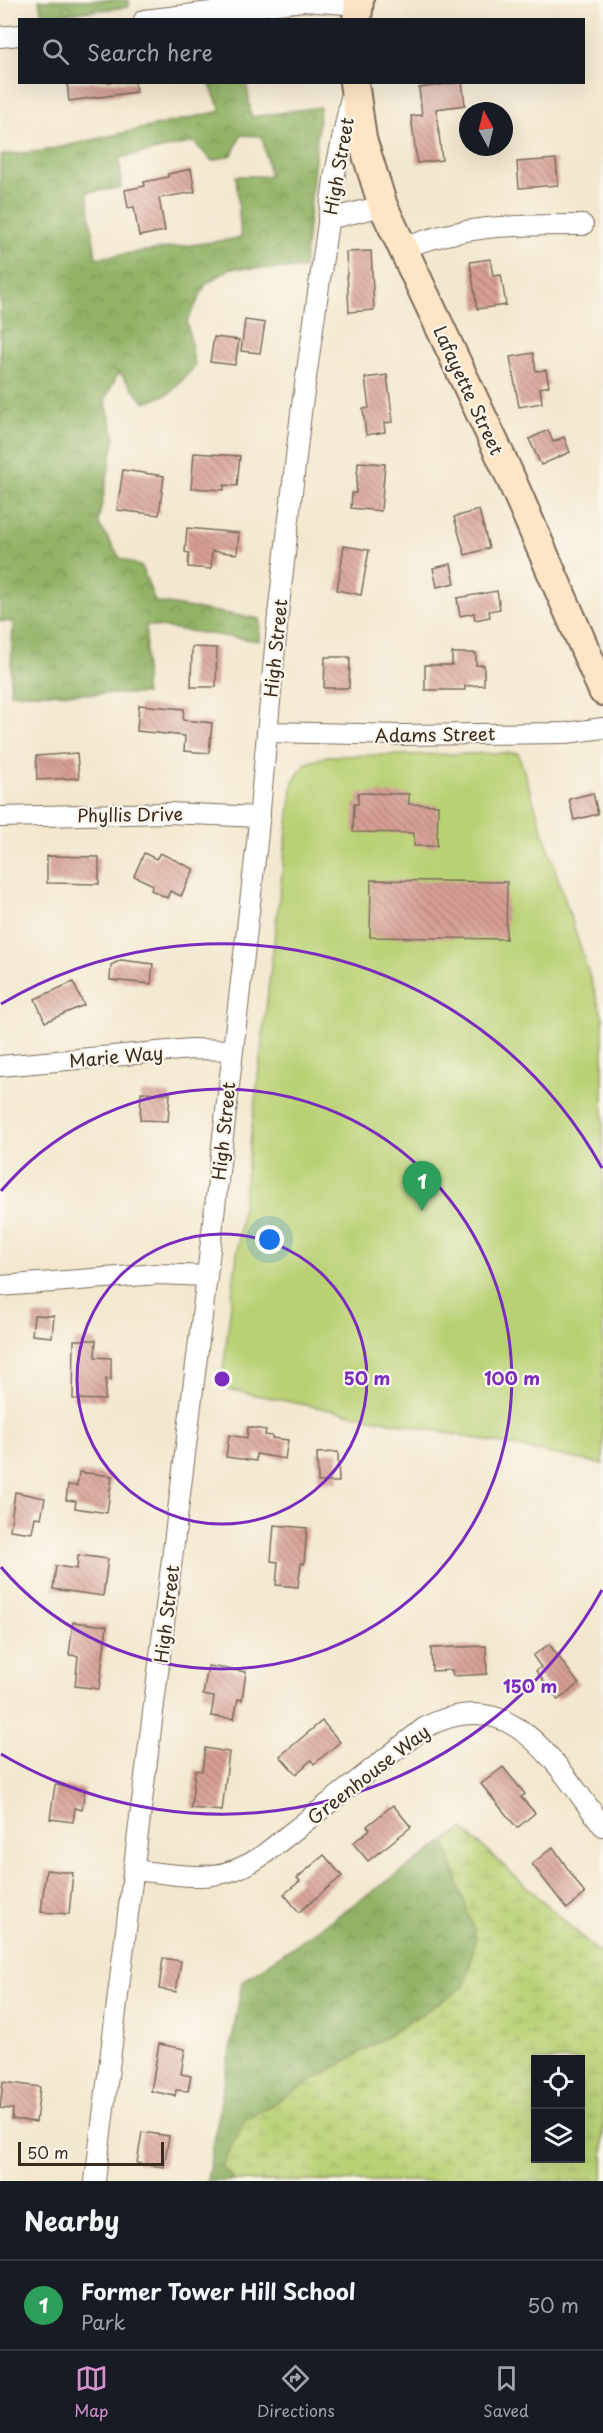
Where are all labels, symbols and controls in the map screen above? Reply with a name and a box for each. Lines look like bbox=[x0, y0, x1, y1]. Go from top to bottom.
search box bbox=[18, 18, 585, 84]
icon: search bbox=[39, 35, 72, 68]
text: Search here bbox=[87, 35, 213, 68]
north arrow bbox=[459, 102, 513, 156]
street label: High Street bbox=[316, 115, 360, 217]
street label: Lafayette Street bbox=[427, 321, 511, 459]
street label: High Street bbox=[256, 598, 294, 698]
street label: Adams Street bbox=[374, 719, 496, 749]
street label: Phyllis Drive bbox=[77, 800, 183, 828]
street label: Marie Way bbox=[68, 1038, 164, 1074]
street label: High Street bbox=[204, 1081, 242, 1181]
pin: 1 bbox=[402, 1162, 442, 1211]
your location bbox=[255, 1225, 284, 1254]
text: 50 m bbox=[344, 1364, 390, 1391]
text: 100 m bbox=[484, 1364, 540, 1391]
centre of rings bbox=[212, 1369, 232, 1389]
street label: High Street bbox=[147, 1563, 185, 1665]
text: 150 m bbox=[503, 1672, 557, 1699]
street label: Greenhouse Way bbox=[301, 1718, 435, 1830]
map controls bbox=[531, 2055, 585, 2163]
button: locate bbox=[531, 2055, 585, 2109]
button: layers bbox=[531, 2109, 585, 2163]
scale bar bbox=[18, 2139, 164, 2166]
text: 50 m bbox=[27, 2140, 68, 2164]
text: Nearby bbox=[24, 2201, 119, 2240]
text: Former Tower Hill School bbox=[81, 2274, 356, 2307]
text: 1 bbox=[39, 2290, 48, 2320]
text: 50 m bbox=[527, 2290, 579, 2320]
text: Park bbox=[81, 2307, 126, 2337]
tab: Map bbox=[74, 2362, 108, 2422]
tab: Directions bbox=[257, 2362, 335, 2422]
tab: Saved bbox=[483, 2362, 529, 2422]

